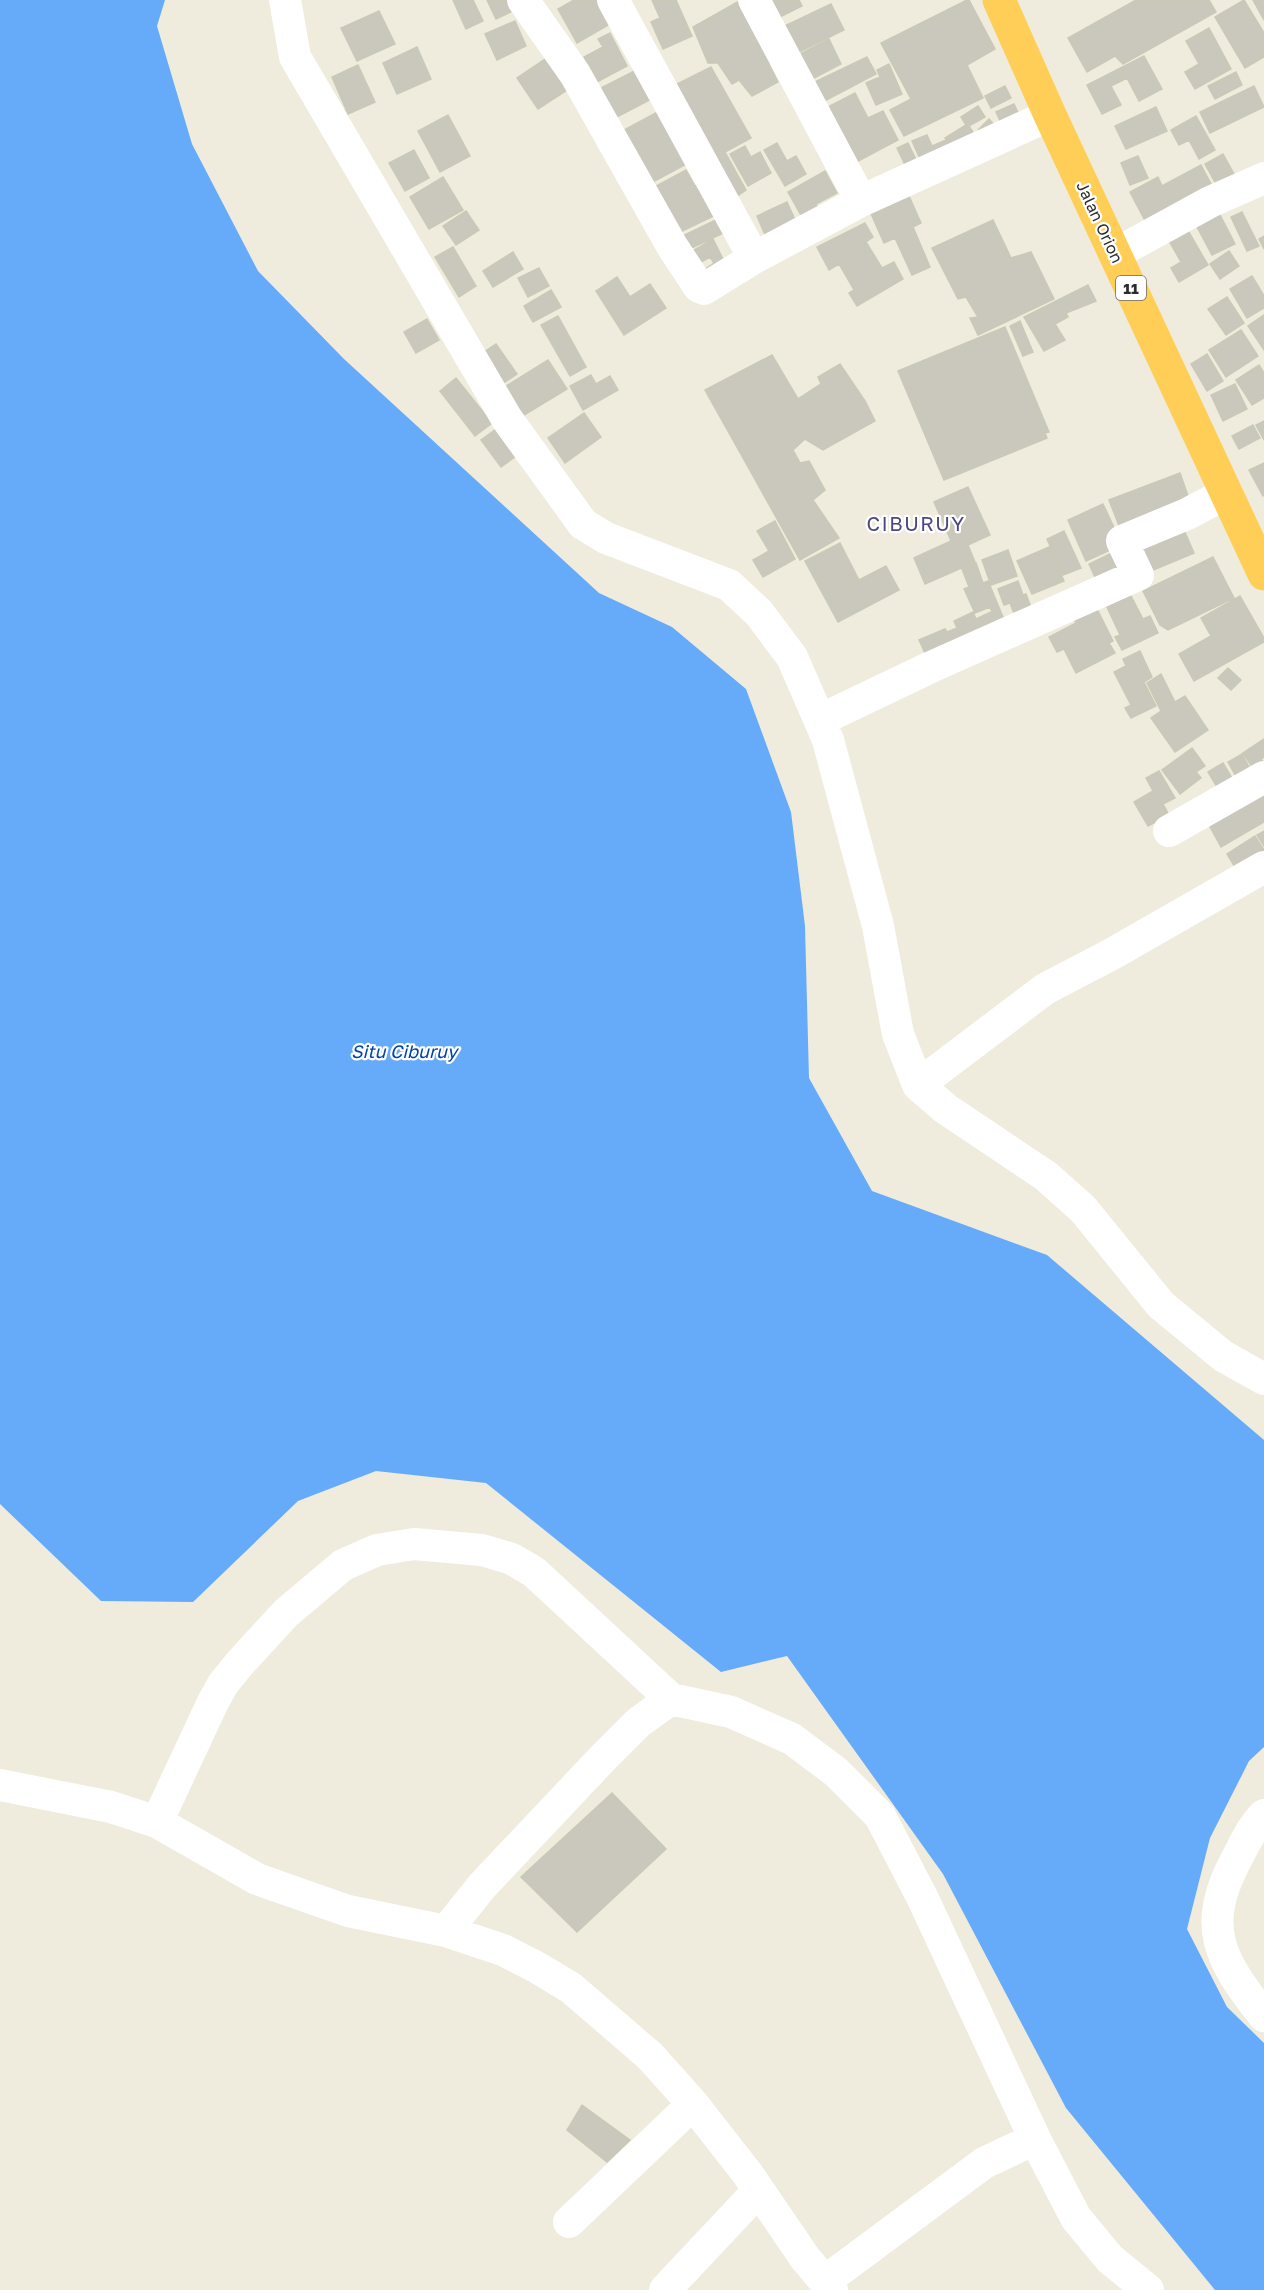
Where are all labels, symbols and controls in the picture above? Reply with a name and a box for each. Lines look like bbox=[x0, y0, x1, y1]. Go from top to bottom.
street label: Jalan Orion bbox=[1072, 178, 1128, 266]
road number: 11 bbox=[1116, 276, 1146, 300]
district label: CIBURUY bbox=[866, 511, 966, 535]
water label: Situ Ciburuy bbox=[351, 1040, 460, 1062]

